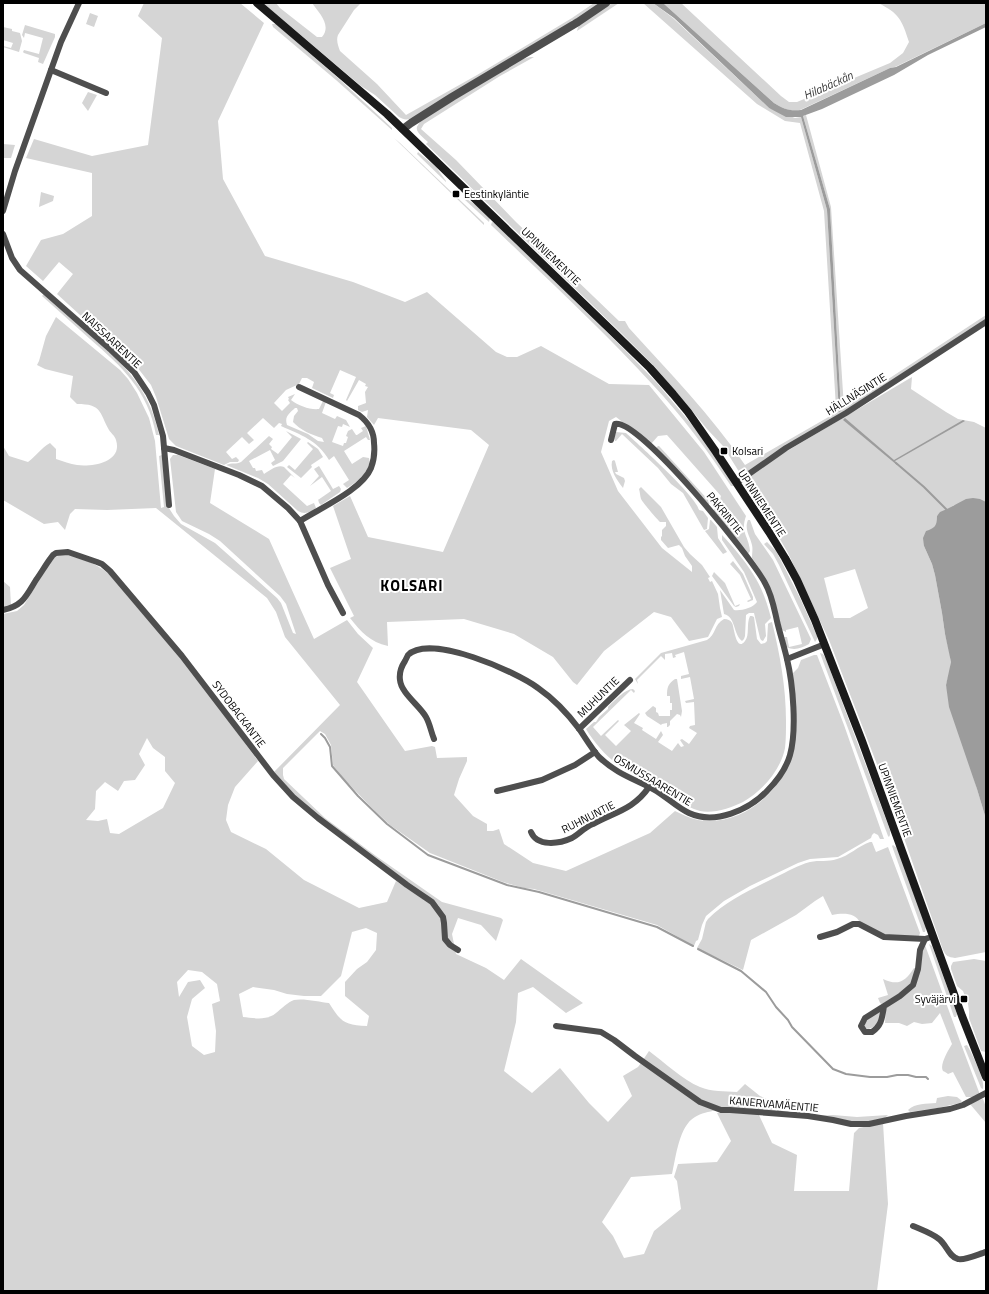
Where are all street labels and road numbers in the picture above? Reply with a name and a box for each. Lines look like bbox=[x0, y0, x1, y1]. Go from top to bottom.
street label: UPINNIEMENTIE bbox=[518, 223, 584, 289]
street label: NAISSAARENTIE bbox=[79, 308, 145, 372]
street label: HÄLLNÄSINTIE bbox=[822, 369, 890, 419]
street label: UPINNIEMENTIE bbox=[734, 466, 790, 540]
street label: PAKRINTIE bbox=[703, 488, 747, 538]
street label: MUHUNTIE bbox=[573, 673, 623, 721]
street label: SYDOBACKANTIE bbox=[209, 677, 269, 751]
street label: OSMUSSAARENTIE bbox=[611, 750, 695, 810]
street label: UPINNIEMENTIE bbox=[874, 761, 916, 839]
street label: RUHNUNTIE bbox=[559, 797, 617, 837]
street label: KANERVAMÄENTIE bbox=[729, 1092, 819, 1116]

